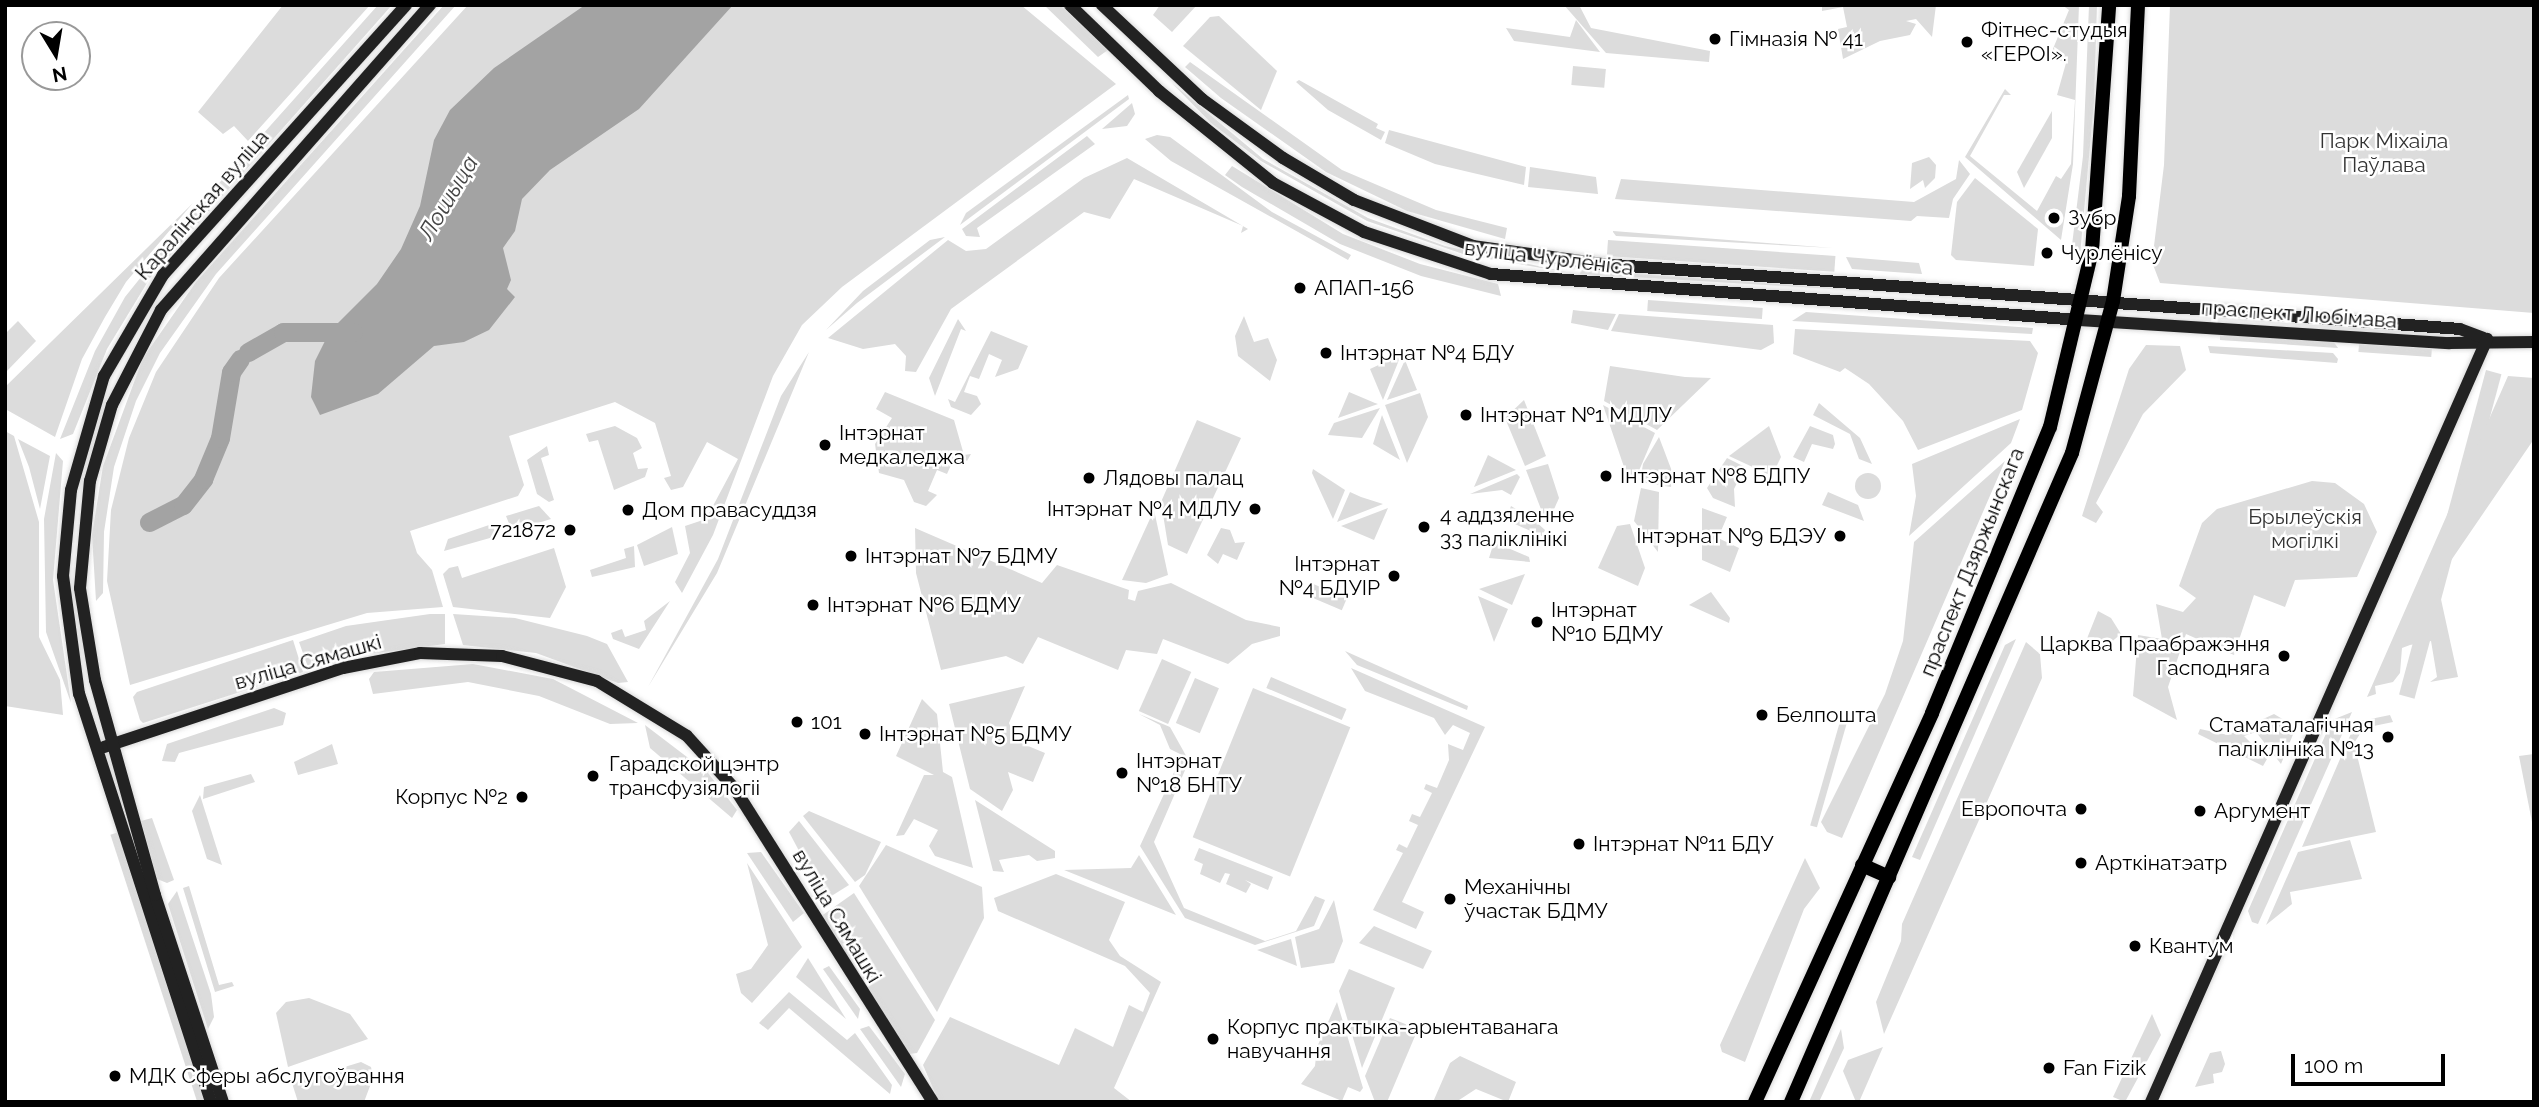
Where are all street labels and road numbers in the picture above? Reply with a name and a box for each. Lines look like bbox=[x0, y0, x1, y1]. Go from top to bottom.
street label: Каралінская вуліца bbox=[130, 125, 274, 285]
street label: вуліца Чурлёніса bbox=[1463, 235, 1635, 281]
street label: праспект Любімава bbox=[2200, 295, 2398, 333]
street label: праспект Дзяржынскага bbox=[1915, 444, 2029, 680]
street label: вуліца Сямашкі bbox=[232, 629, 384, 695]
street label: вуліца Сямашкі bbox=[787, 845, 887, 987]

